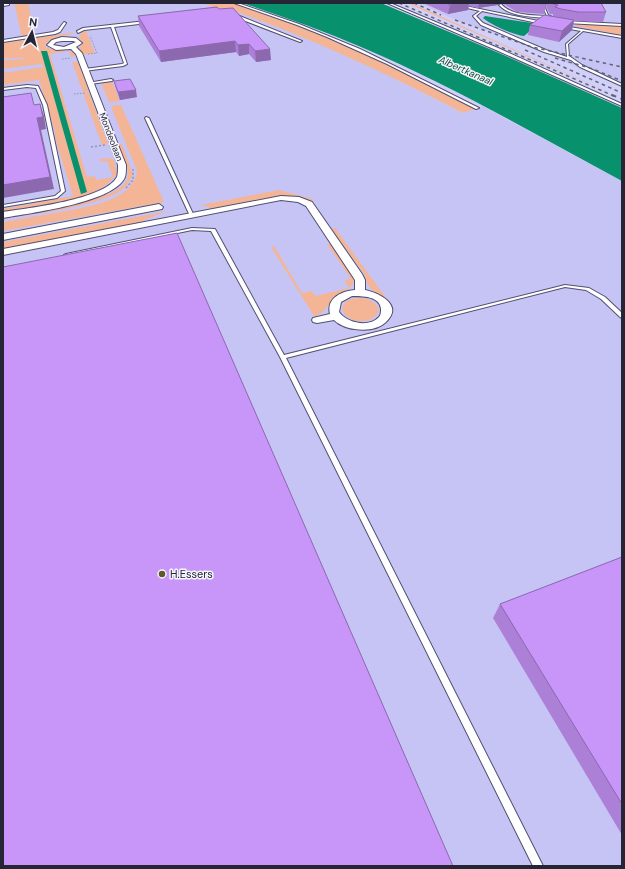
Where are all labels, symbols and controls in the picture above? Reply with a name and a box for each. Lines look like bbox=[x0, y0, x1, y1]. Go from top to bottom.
north arrow bbox=[12, 12, 52, 52]
text: N bbox=[28, 15, 38, 30]
water label: Albertkanaal bbox=[436, 52, 496, 88]
street label: Mondeolaan bbox=[96, 111, 126, 163]
place label: H.Essers bbox=[170, 567, 213, 581]
marker: H.Essers bbox=[157, 569, 167, 579]

